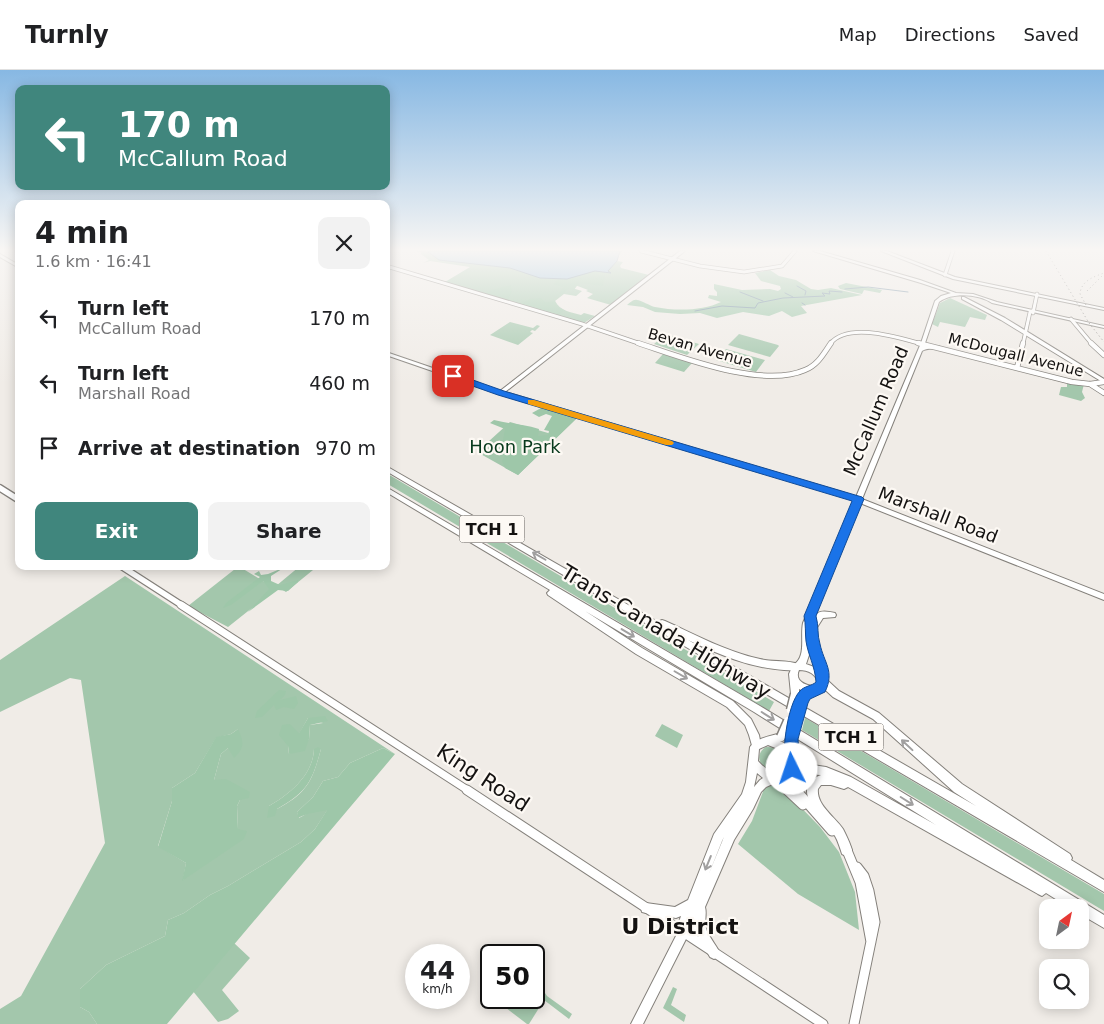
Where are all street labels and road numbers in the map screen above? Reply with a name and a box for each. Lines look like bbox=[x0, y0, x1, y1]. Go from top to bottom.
street label: Bevan Avenue bbox=[646, 325, 754, 371]
street label: McDougall Avenue bbox=[946, 329, 1086, 381]
street label: McCallum Road bbox=[839, 343, 912, 479]
street label: Marshall Road bbox=[875, 482, 1001, 547]
road number: TCH 1 bbox=[460, 516, 524, 542]
street label: Trans-Canada Highway bbox=[556, 559, 775, 704]
road number: TCH 1 bbox=[818, 724, 884, 750]
street label: King Road bbox=[432, 739, 534, 817]

